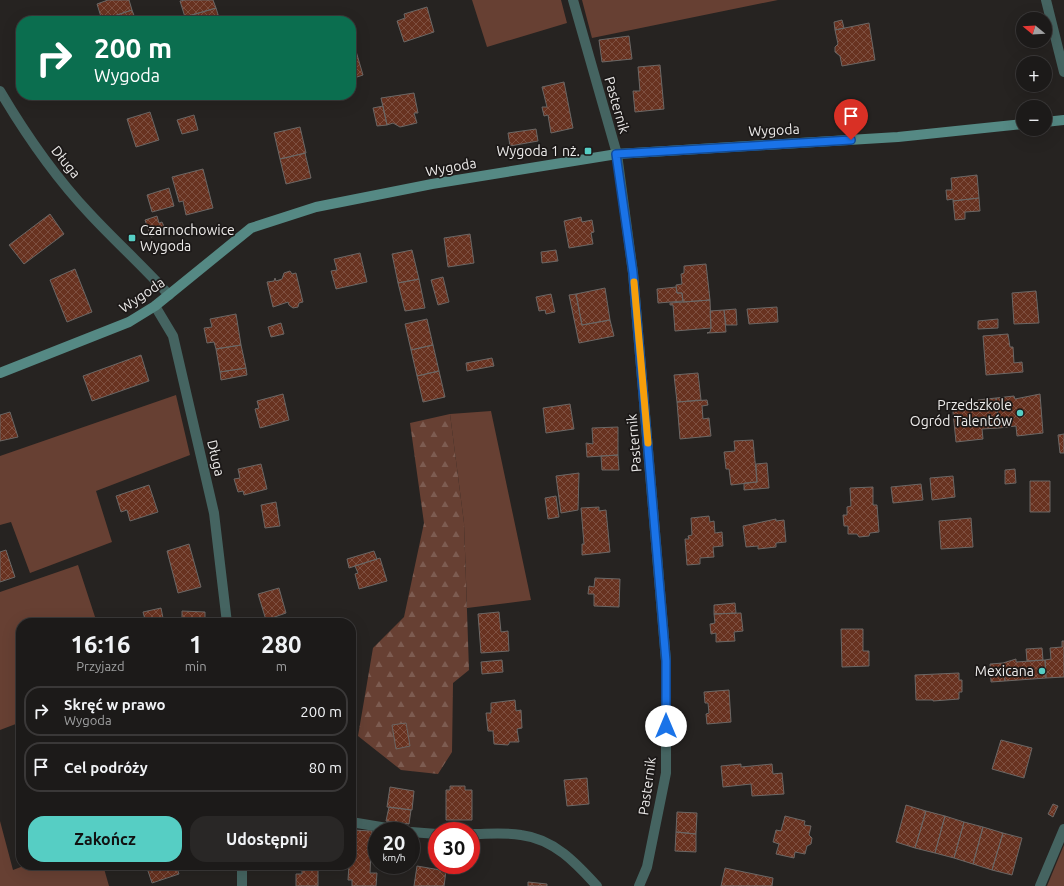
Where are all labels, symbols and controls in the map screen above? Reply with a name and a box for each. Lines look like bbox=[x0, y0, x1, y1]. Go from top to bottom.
north arrow bbox=[1016, 12, 1052, 48]
map controls bbox=[1016, 12, 1052, 136]
icon: right bbox=[28, 32, 80, 84]
text: 200 m bbox=[94, 32, 172, 63]
button: + bbox=[1016, 56, 1052, 92]
text: Wygoda bbox=[94, 65, 160, 85]
street label: Pasternik bbox=[601, 75, 633, 135]
pin bbox=[834, 99, 868, 140]
button: − bbox=[1016, 100, 1052, 136]
icon: arrive bbox=[840, 105, 862, 127]
street label: Wygoda bbox=[748, 121, 800, 139]
street label: Długa bbox=[48, 143, 84, 181]
place label: Wygoda 1 nż. bbox=[496, 143, 580, 159]
marker: Wygoda 1 nż. bbox=[583, 146, 593, 156]
street label: Wygoda bbox=[424, 155, 478, 179]
place label: Czarnochowice Wygoda bbox=[140, 222, 235, 254]
marker: Czarnochowice Wygoda bbox=[127, 233, 137, 243]
street label: Wygoda bbox=[116, 274, 168, 316]
place label: Przedszkole Ogród Talentów bbox=[910, 397, 1012, 429]
marker: Przedszkole Ogród Talentów bbox=[1015, 408, 1025, 418]
street label: Pasternik bbox=[623, 413, 645, 473]
street label: Długa bbox=[204, 438, 228, 478]
text: 16:16 bbox=[70, 631, 130, 658]
text: 1 bbox=[189, 631, 202, 658]
text: 280 bbox=[261, 631, 302, 658]
text: Przyjazd bbox=[76, 659, 125, 673]
text: min bbox=[185, 659, 207, 673]
text: m bbox=[276, 659, 287, 673]
place label: Mexicana bbox=[975, 663, 1034, 679]
marker: Mexicana bbox=[1037, 666, 1047, 676]
text: Skręć w prawo bbox=[64, 696, 166, 713]
icon: right bbox=[30, 700, 52, 722]
text: 200 m bbox=[300, 703, 342, 720]
position arrow bbox=[645, 705, 687, 747]
text: Wygoda bbox=[64, 713, 112, 727]
icon: arrive bbox=[30, 756, 52, 778]
street label: Pasternik bbox=[635, 756, 659, 816]
text: Cel podróży bbox=[64, 759, 148, 776]
text: 80 m bbox=[309, 759, 342, 776]
button: Zakończ bbox=[28, 816, 182, 862]
button: Udostępnij bbox=[190, 816, 344, 862]
speed limit sign: 30 bbox=[428, 822, 480, 874]
text: 20 bbox=[383, 831, 405, 854]
text: km/h bbox=[382, 852, 406, 863]

